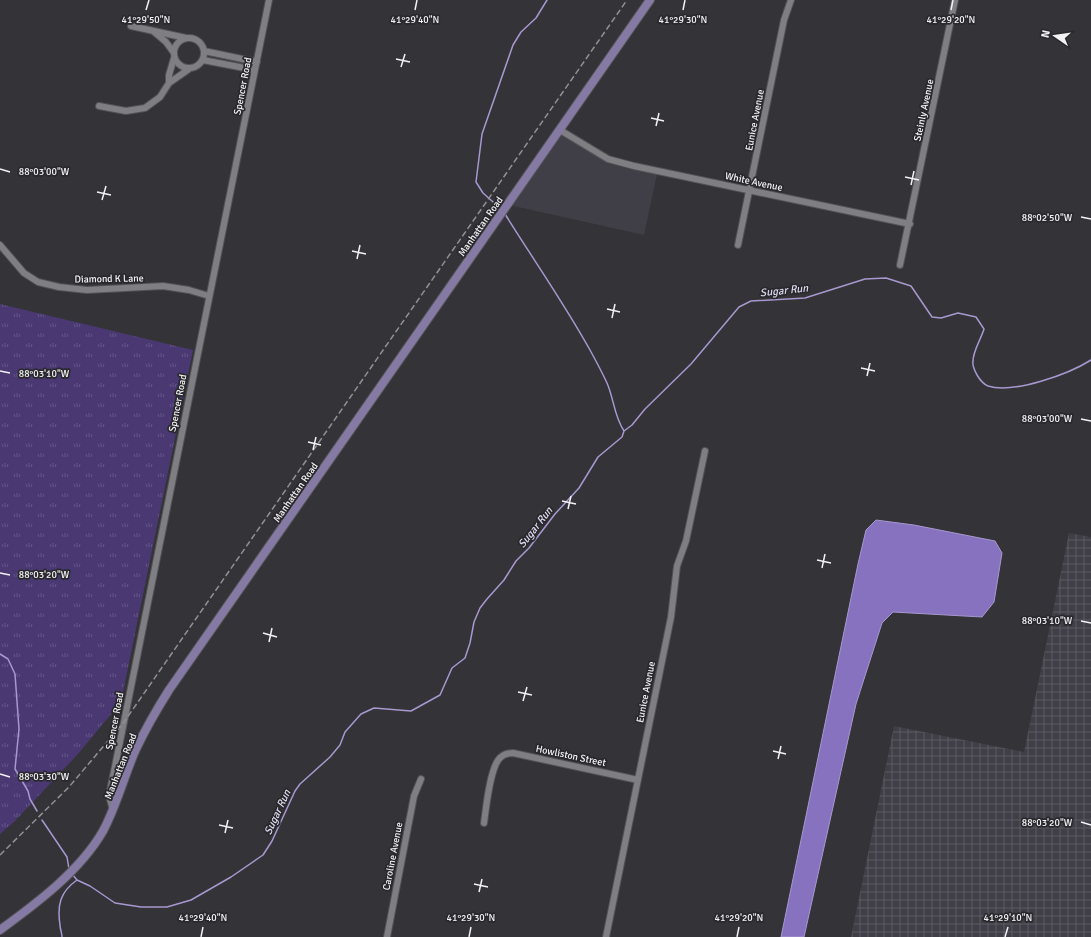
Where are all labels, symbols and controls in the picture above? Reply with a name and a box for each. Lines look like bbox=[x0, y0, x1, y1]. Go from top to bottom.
text: 41°29'50"N bbox=[122, 14, 170, 26]
text: 41°29'40"N bbox=[391, 14, 439, 26]
text: 41°29'30"N bbox=[659, 14, 707, 26]
text: 41°29'20"N bbox=[927, 14, 975, 26]
north arrow bbox=[1035, 16, 1075, 56]
text: N bbox=[1039, 29, 1053, 39]
street label: Spencer Road bbox=[232, 56, 254, 116]
street label: Steinly Avenue bbox=[912, 78, 936, 142]
street label: Eunice Avenue bbox=[743, 88, 767, 152]
text: 88°03'00"W bbox=[19, 166, 70, 178]
street label: White Avenue bbox=[724, 170, 784, 194]
street label: Manhattan Road bbox=[456, 194, 506, 259]
text: 88°02'50"W bbox=[1022, 212, 1073, 224]
street label: Diamond K Lane bbox=[74, 272, 144, 286]
water label: Sugar Run bbox=[759, 281, 810, 299]
text: 88°03'10"W bbox=[19, 368, 70, 380]
street label: Spencer Road bbox=[167, 373, 189, 433]
text: 88°03'00"W bbox=[1022, 413, 1073, 425]
street label: Manhattan Road bbox=[271, 460, 321, 525]
water label: Sugar Run bbox=[515, 503, 556, 550]
text: 88°03'20"W bbox=[19, 569, 70, 581]
text: 88°03'10"W bbox=[1022, 615, 1073, 627]
street label: Eunice Avenue bbox=[634, 660, 658, 724]
street label: Spencer Road bbox=[104, 691, 126, 751]
street label: Manhattan Road bbox=[102, 732, 140, 801]
street label: Howliston Street bbox=[535, 743, 607, 769]
text: 88°03'30"W bbox=[19, 771, 70, 783]
water label: Sugar Run bbox=[261, 787, 294, 837]
text: 88°03'20"W bbox=[1022, 817, 1073, 829]
street label: Caroline Avenue bbox=[380, 821, 405, 891]
text: 41°29'40"N bbox=[179, 912, 227, 924]
text: 41°29'30"N bbox=[447, 912, 495, 924]
text: 41°29'20"N bbox=[715, 912, 763, 924]
text: 41°29'10"N bbox=[984, 912, 1032, 924]

